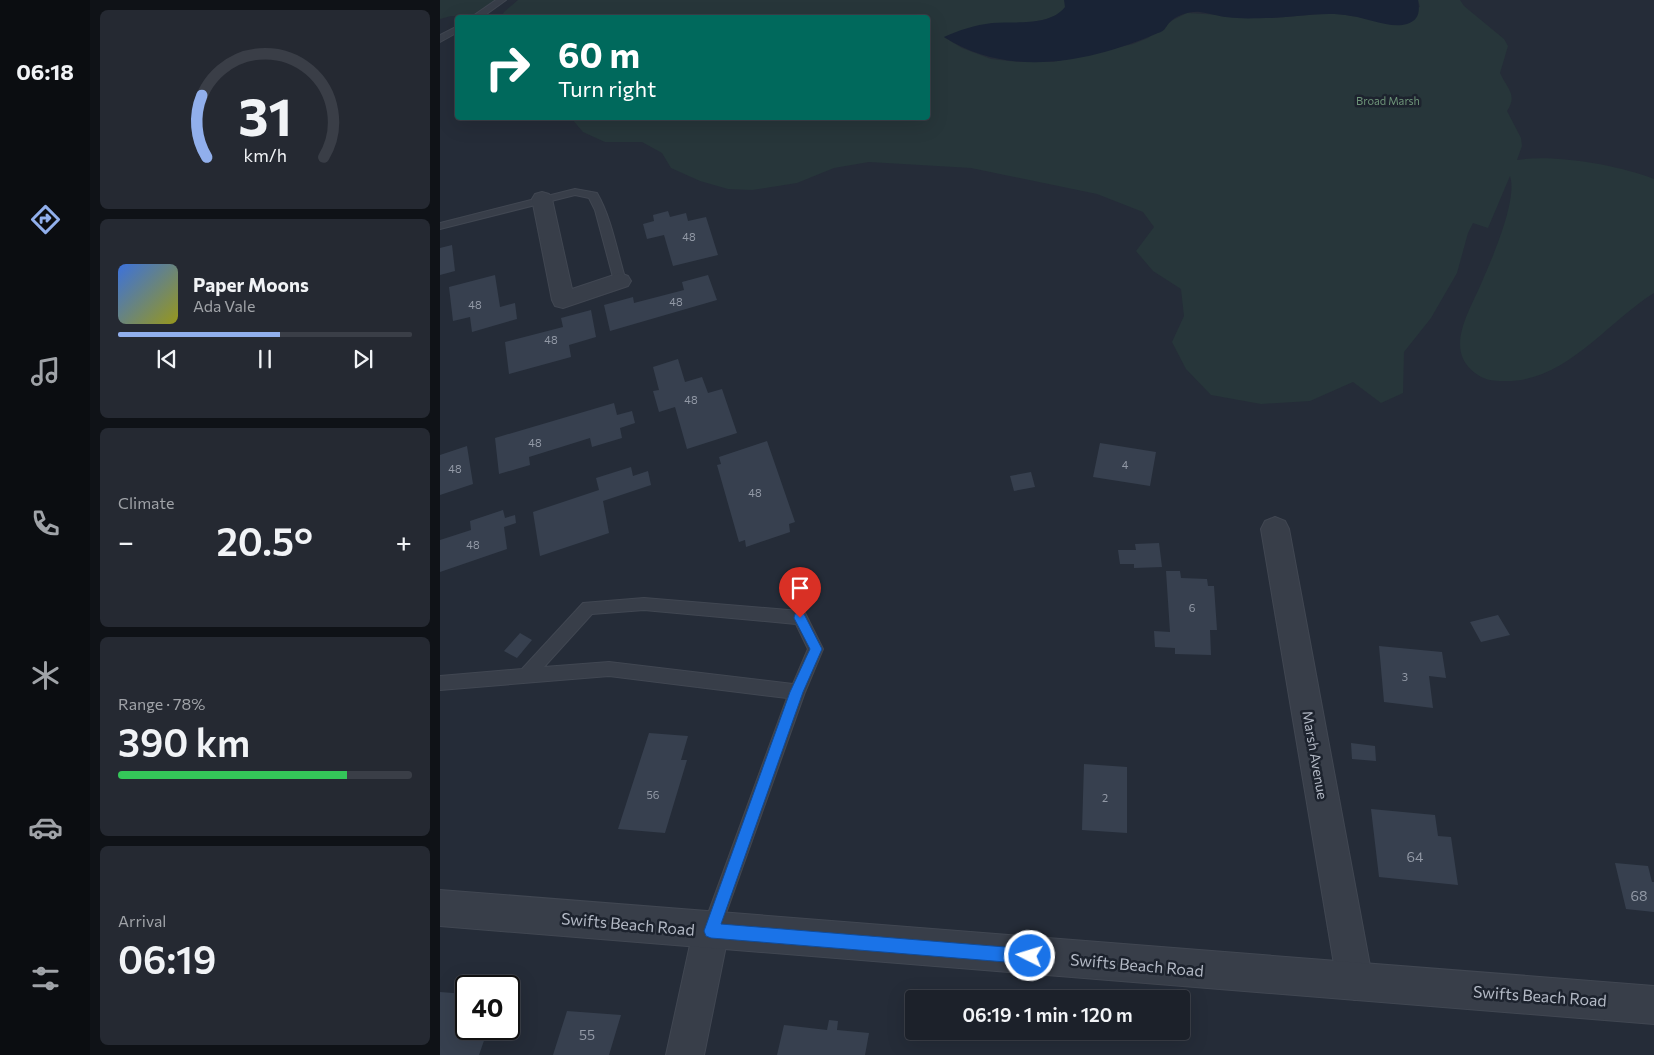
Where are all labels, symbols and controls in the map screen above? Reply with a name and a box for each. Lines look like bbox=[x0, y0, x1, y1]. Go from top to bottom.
text: 60 m bbox=[558, 32, 640, 75]
icon: right bbox=[475, 35, 540, 100]
text: 06:18 bbox=[16, 58, 74, 85]
text: Turn right bbox=[558, 75, 656, 102]
text: 31 bbox=[238, 83, 292, 147]
park label: Broad Marsh bbox=[1356, 94, 1420, 107]
text: km/h bbox=[243, 144, 287, 166]
icon: directions bbox=[28, 202, 63, 237]
house number: 48 bbox=[682, 230, 696, 243]
text: Paper Moons bbox=[193, 273, 309, 296]
house number: 48 bbox=[669, 295, 683, 308]
text: Ada Vale bbox=[193, 296, 255, 315]
house number: 48 bbox=[468, 298, 482, 311]
house number: 48 bbox=[544, 333, 558, 346]
icon: previous bbox=[153, 345, 181, 373]
icon: pause bbox=[251, 345, 279, 373]
icon: next bbox=[349, 345, 377, 373]
icon: music bbox=[28, 354, 63, 389]
house number: 48 bbox=[684, 393, 698, 406]
house number: 48 bbox=[528, 436, 542, 449]
house number: 4 bbox=[1122, 458, 1129, 471]
house number: 48 bbox=[448, 462, 462, 475]
house number: 48 bbox=[748, 486, 762, 499]
text: Climate bbox=[118, 493, 174, 512]
icon: phone bbox=[28, 506, 63, 541]
text: 20.5° bbox=[217, 517, 313, 564]
text: − bbox=[118, 524, 134, 558]
text: + bbox=[396, 524, 412, 558]
house number: 48 bbox=[466, 538, 480, 551]
pin bbox=[779, 567, 821, 618]
icon: arrive bbox=[786, 574, 814, 602]
house number: 6 bbox=[1189, 601, 1196, 614]
icon: climate bbox=[28, 658, 63, 693]
house number: 3 bbox=[1402, 670, 1408, 683]
text: Range · 78% bbox=[118, 694, 205, 713]
street label: Marsh Avenue bbox=[1299, 709, 1332, 801]
text: 390 km bbox=[118, 718, 250, 765]
house number: 56 bbox=[647, 788, 660, 801]
house number: 2 bbox=[1102, 791, 1108, 804]
icon: car bbox=[28, 810, 63, 845]
house number: 64 bbox=[1407, 848, 1424, 865]
house number: 68 bbox=[1631, 887, 1648, 904]
street label: Swifts Beach Road bbox=[561, 908, 696, 939]
text: Arrival bbox=[118, 911, 166, 930]
position arrow bbox=[1003, 929, 1055, 981]
text: 06:19 bbox=[118, 935, 216, 982]
street label: Swifts Beach Road bbox=[1070, 949, 1205, 980]
icon: filters bbox=[28, 961, 63, 996]
speed limit sign: 40 bbox=[455, 975, 520, 1040]
street label: Swifts Beach Road bbox=[1473, 981, 1607, 1010]
text: 06:19 · 1 min · 120 m bbox=[963, 1003, 1132, 1026]
house number: 55 bbox=[579, 1026, 595, 1043]

